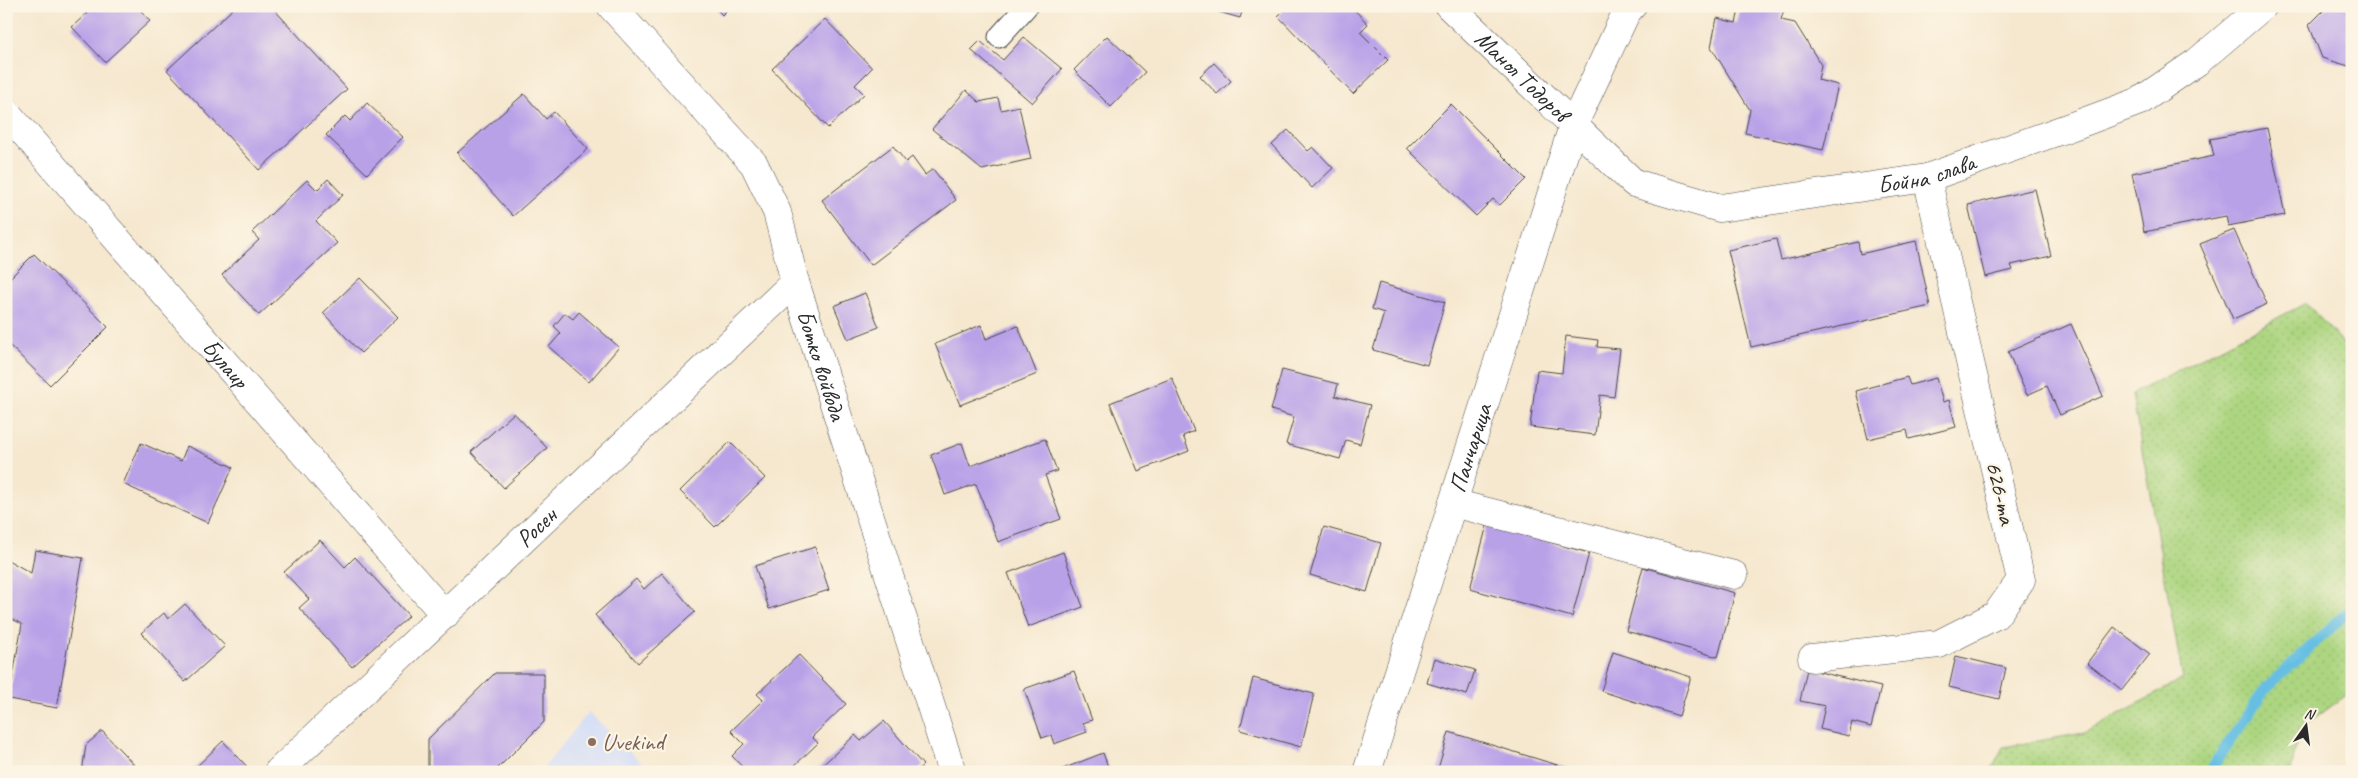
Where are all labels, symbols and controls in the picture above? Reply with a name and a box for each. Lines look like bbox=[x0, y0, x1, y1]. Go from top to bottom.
street label: Манол Тодоров bbox=[1469, 24, 1578, 131]
street label: Бойна слава bbox=[1876, 146, 1981, 200]
street label: Ботко войвода bbox=[790, 306, 854, 425]
street label: Булаир bbox=[196, 333, 257, 396]
street label: Панчарица bbox=[1442, 399, 1499, 496]
street label: 626-та bbox=[1979, 459, 2023, 529]
street label: Росен bbox=[510, 500, 564, 553]
north arrow bbox=[2280, 700, 2330, 750]
text: N bbox=[2303, 705, 2318, 724]
place label: Uvekind bbox=[602, 727, 668, 757]
marker: Uvekind bbox=[586, 736, 598, 748]

